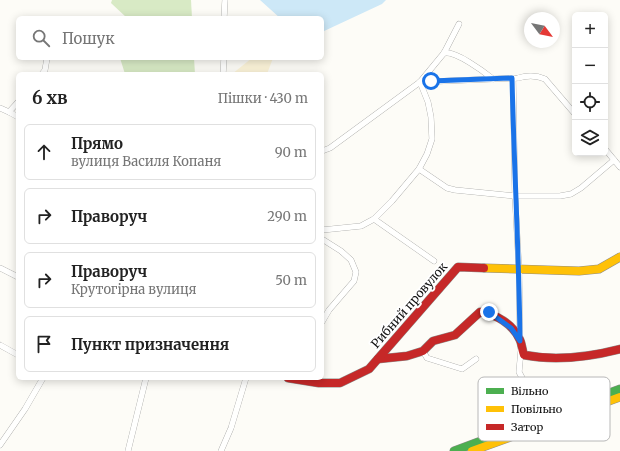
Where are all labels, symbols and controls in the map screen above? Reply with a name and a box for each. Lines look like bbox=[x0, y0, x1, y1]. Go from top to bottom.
north arrow bbox=[524, 12, 560, 48]
map controls bbox=[572, 12, 608, 156]
button: + bbox=[572, 12, 608, 48]
search box bbox=[16, 16, 324, 60]
icon: search bbox=[30, 27, 52, 49]
text: Пошук bbox=[62, 29, 115, 48]
button: − bbox=[572, 48, 608, 84]
route start bbox=[422, 72, 440, 90]
button: locate bbox=[572, 84, 608, 120]
text: 6 хв bbox=[32, 87, 68, 109]
text: Пішки · 430 m bbox=[218, 90, 308, 107]
button: layers bbox=[572, 120, 608, 156]
text: Прямо bbox=[71, 134, 123, 153]
icon: ahead bbox=[33, 141, 55, 163]
text: 90 m bbox=[275, 144, 307, 161]
text: вулиця Василя Копаня bbox=[71, 153, 221, 170]
icon: right bbox=[33, 205, 55, 227]
text: Праворуч bbox=[71, 207, 147, 226]
text: 290 m bbox=[267, 208, 307, 225]
street label: Рибний провулок bbox=[368, 259, 451, 351]
text: Праворуч bbox=[71, 262, 147, 281]
icon: right bbox=[33, 269, 55, 291]
text: 50 m bbox=[275, 272, 307, 289]
text: Крутогірна вулиця bbox=[71, 281, 197, 298]
route end bbox=[480, 303, 498, 321]
icon: arrive bbox=[33, 333, 55, 355]
text: Пункт призначення bbox=[71, 335, 229, 354]
legend bbox=[478, 377, 610, 441]
text: Вільно bbox=[511, 384, 549, 398]
text: Повільно bbox=[511, 402, 563, 416]
text: Затор bbox=[511, 420, 543, 434]

